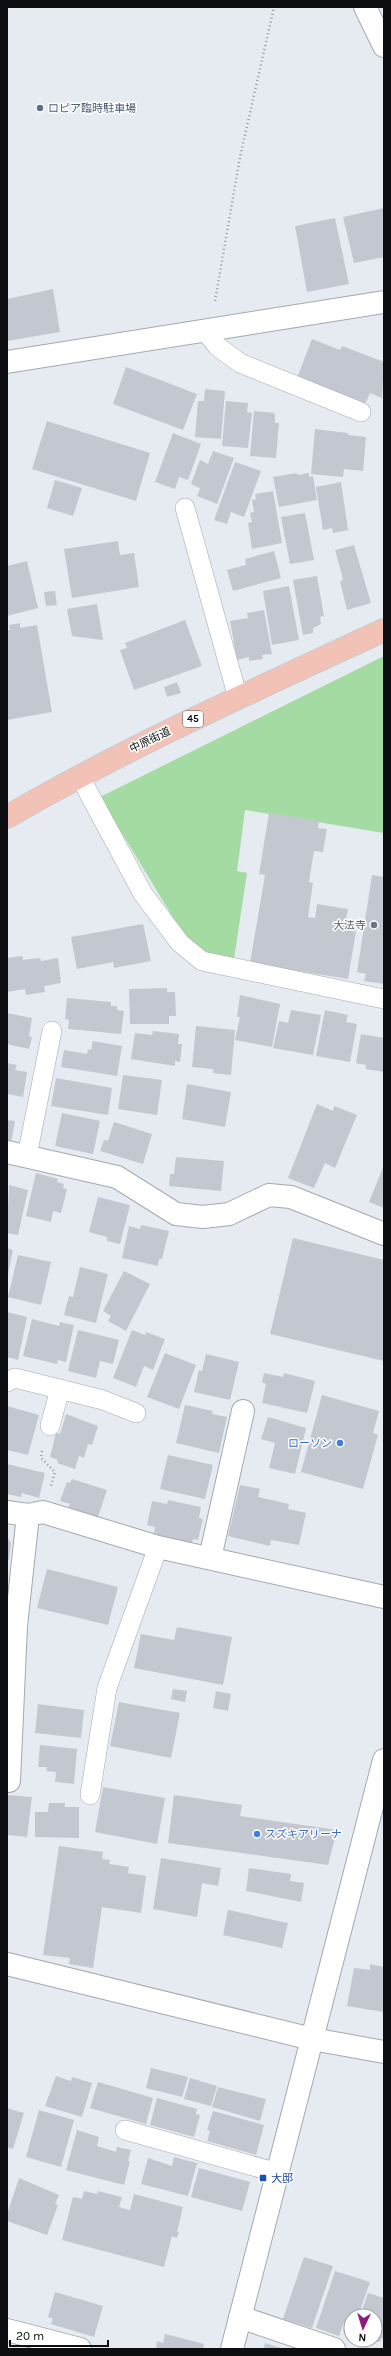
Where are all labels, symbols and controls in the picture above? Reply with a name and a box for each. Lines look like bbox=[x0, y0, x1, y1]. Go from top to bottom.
place label: ロピア臨時駐車場 bbox=[48, 102, 136, 115]
marker: ロピア臨時駐車場 bbox=[35, 103, 45, 113]
road number: 45 bbox=[183, 711, 203, 727]
street label: 中原街道 bbox=[127, 725, 173, 755]
place label: 大法寺 bbox=[333, 919, 366, 932]
marker: 大法寺 bbox=[369, 920, 379, 930]
place label: ローソン bbox=[288, 1437, 332, 1450]
marker: ローソン bbox=[335, 1438, 345, 1448]
place label: スズキアリーナ bbox=[265, 1828, 342, 1841]
marker: スズキアリーナ bbox=[252, 1829, 262, 1839]
place label: 大邸 bbox=[271, 2172, 293, 2185]
marker: 大邸 bbox=[258, 2173, 268, 2183]
north arrow bbox=[343, 2308, 383, 2348]
scale bar bbox=[10, 2322, 108, 2348]
text: 20 m bbox=[16, 2329, 44, 2343]
text: N bbox=[358, 2331, 367, 2344]

